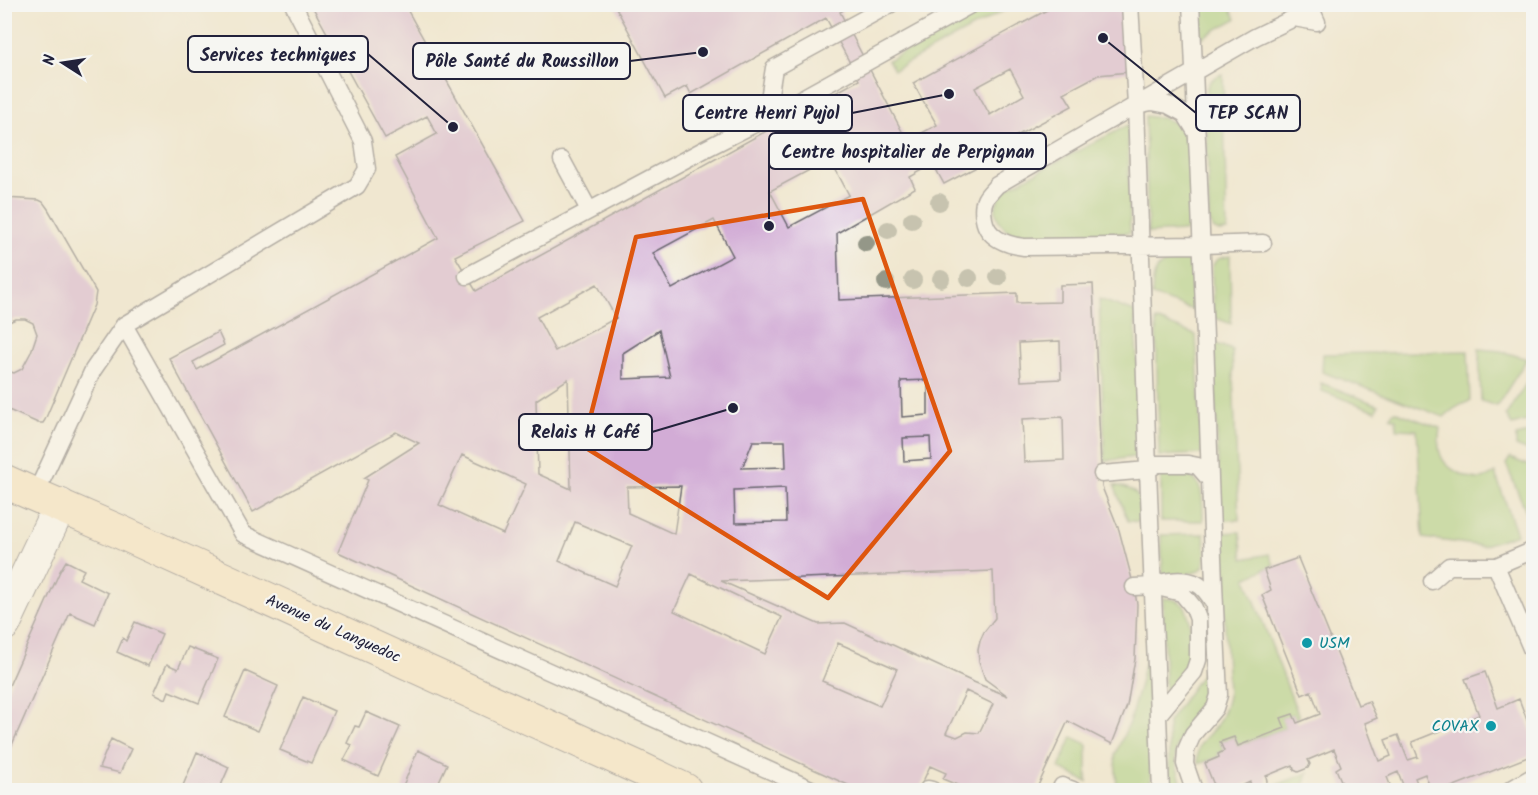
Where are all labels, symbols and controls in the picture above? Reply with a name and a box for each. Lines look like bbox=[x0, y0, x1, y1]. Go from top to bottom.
north arrow bbox=[33, 33, 93, 93]
callout: Services techniques bbox=[188, 36, 368, 72]
text: Services techniques bbox=[200, 42, 357, 71]
callout: Pôle Santé du Roussillon bbox=[413, 43, 630, 79]
text: Pôle Santé du Roussillon bbox=[425, 48, 619, 77]
text: N bbox=[37, 53, 63, 68]
callout: Centre Henri Pujol bbox=[683, 95, 852, 131]
callout: TEP SCAN bbox=[1196, 95, 1300, 131]
text: Centre Henri Pujol bbox=[694, 100, 840, 129]
text: TEP SCAN bbox=[1208, 100, 1289, 129]
callout: Centre hospitalier de Perpignan bbox=[769, 133, 1046, 169]
text: Centre hospitalier de Perpignan bbox=[781, 139, 1035, 168]
callout: Relais H Café bbox=[519, 414, 652, 450]
text: Relais H Café bbox=[531, 419, 640, 448]
street label: Avenue du Languedoc bbox=[262, 588, 404, 670]
place label: USM bbox=[1319, 631, 1350, 656]
marker: USM bbox=[1300, 636, 1314, 650]
place label: COVAX bbox=[1431, 714, 1480, 739]
marker: COVAX bbox=[1484, 719, 1498, 733]

